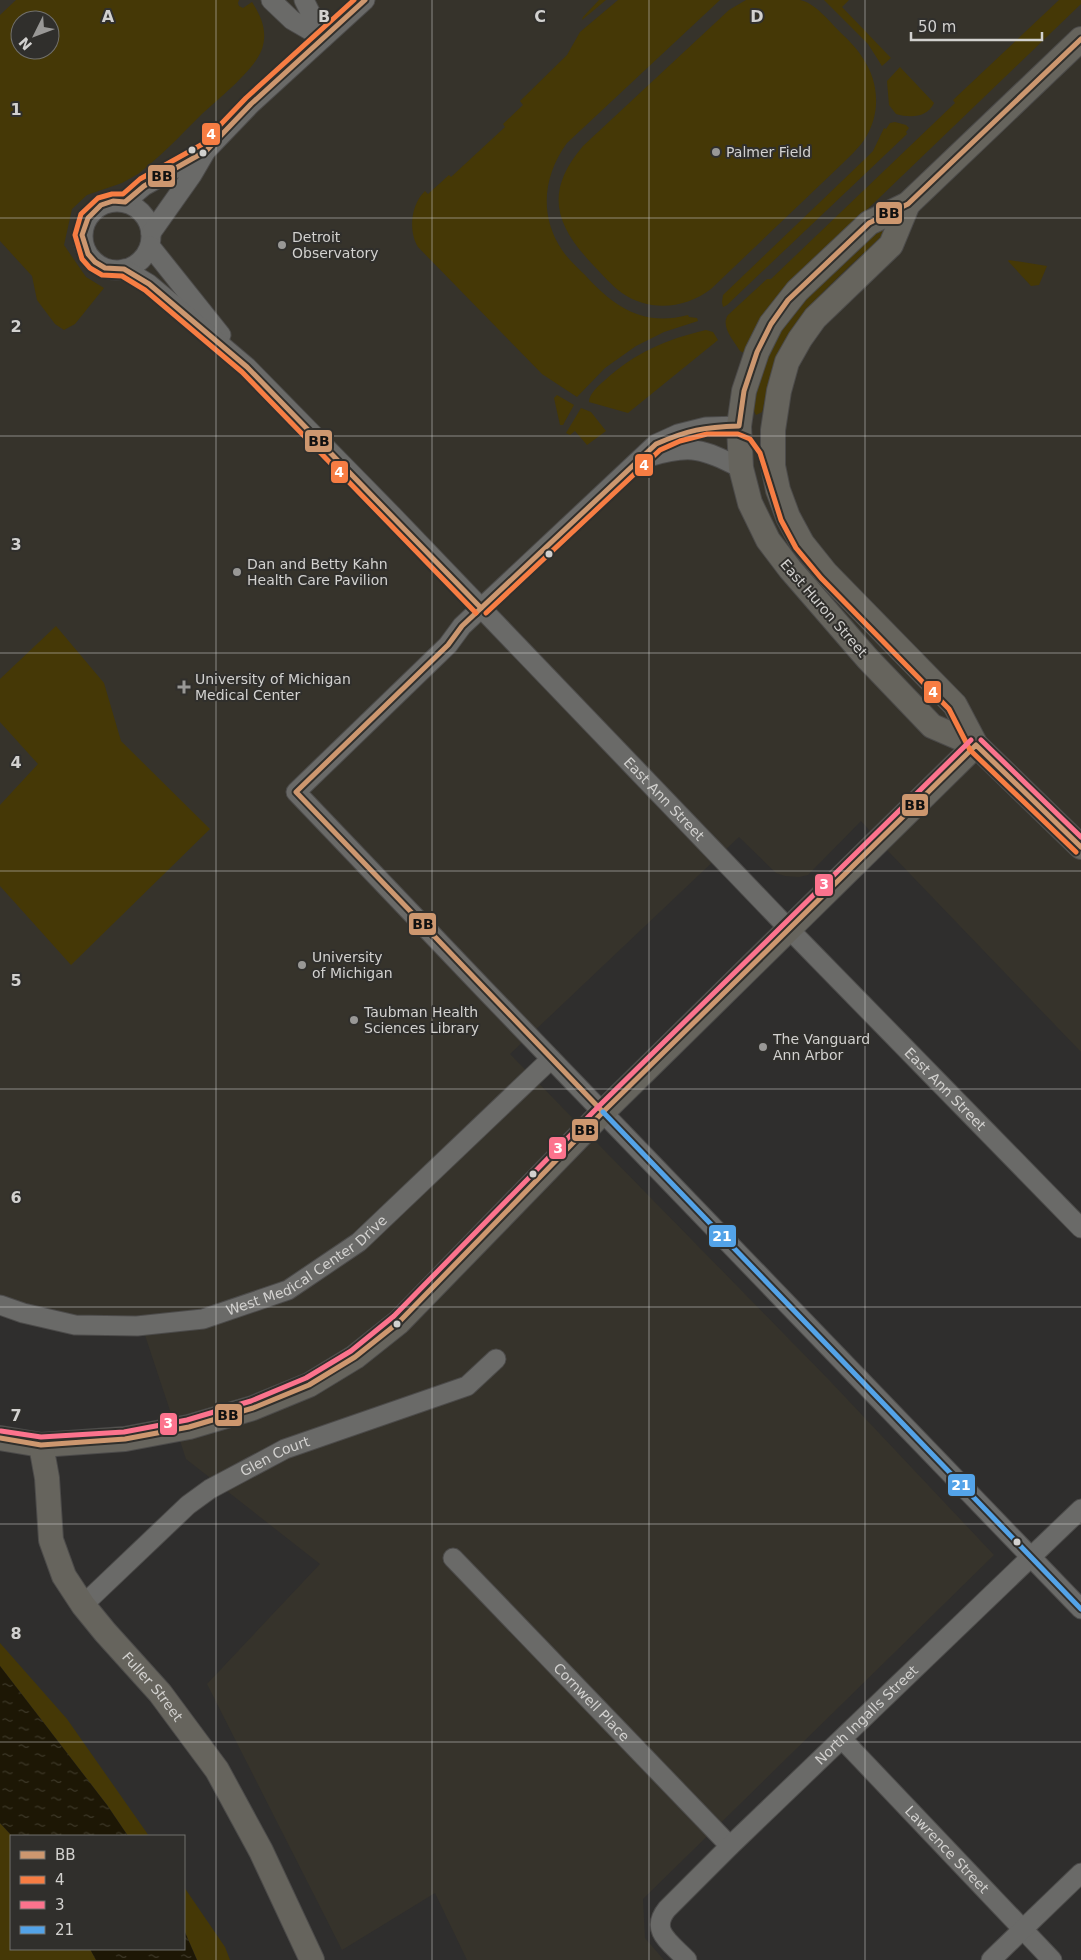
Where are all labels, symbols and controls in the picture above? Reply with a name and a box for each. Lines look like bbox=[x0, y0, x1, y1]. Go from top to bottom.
text: A bbox=[102, 7, 115, 26]
text: B bbox=[318, 7, 330, 26]
text: C bbox=[534, 7, 546, 26]
text: D bbox=[750, 7, 764, 26]
north arrow bbox=[10, 10, 60, 60]
scale bar bbox=[911, 10, 1042, 42]
text: 50 m bbox=[918, 18, 956, 36]
text: N bbox=[15, 34, 35, 53]
text: 1 bbox=[10, 100, 22, 119]
line badge: 4 bbox=[201, 122, 221, 146]
text: 4 bbox=[206, 126, 216, 142]
place label: Palmer Field bbox=[726, 144, 811, 160]
unlabelled marker bbox=[187, 145, 197, 155]
marker: Palmer Field bbox=[710, 146, 722, 158]
unlabelled marker bbox=[198, 148, 208, 158]
line badge: BB bbox=[147, 164, 176, 188]
text: BB bbox=[151, 168, 173, 184]
line badge: BB bbox=[875, 201, 903, 225]
text: BB bbox=[878, 205, 900, 221]
place label: Detroit Observatory bbox=[292, 229, 379, 261]
marker: Detroit Observatory bbox=[276, 239, 288, 251]
text: 2 bbox=[10, 317, 22, 336]
line badge: BB bbox=[304, 429, 333, 453]
text: BB bbox=[308, 433, 330, 449]
line badge: 4 bbox=[634, 453, 654, 477]
text: 4 bbox=[639, 457, 649, 473]
line badge: 4 bbox=[330, 460, 349, 484]
text: 4 bbox=[334, 464, 344, 480]
text: 3 bbox=[10, 535, 22, 554]
unlabelled marker bbox=[544, 549, 554, 559]
place label: Dan and Betty Kahn Health Care Pavilion bbox=[247, 556, 388, 588]
street label: East Huron Street bbox=[777, 556, 871, 660]
marker: Dan and Betty Kahn Health Care Pavilion bbox=[231, 566, 243, 578]
place label: University of Michigan Medical Center bbox=[195, 671, 351, 703]
marker: University of Michigan Medical Center bbox=[177, 680, 191, 694]
line badge: 4 bbox=[923, 680, 942, 704]
text: 4 bbox=[928, 684, 938, 700]
text: 4 bbox=[10, 753, 22, 772]
street label: East Ann Street bbox=[621, 754, 708, 844]
line badge: BB bbox=[901, 793, 929, 817]
text: BB bbox=[904, 797, 926, 813]
line badge: 3 bbox=[814, 873, 834, 897]
text: 3 bbox=[819, 876, 829, 892]
line badge: BB bbox=[408, 912, 437, 936]
text: BB bbox=[412, 916, 434, 932]
place label: University of Michigan bbox=[312, 949, 393, 981]
marker: University of Michigan bbox=[296, 959, 308, 971]
text: 5 bbox=[10, 971, 22, 990]
place label: Taubman Health Sciences Library bbox=[363, 1004, 479, 1036]
marker: Taubman Health Sciences Library bbox=[348, 1014, 360, 1026]
place label: The Vanguard Ann Arbor bbox=[772, 1031, 870, 1063]
marker: The Vanguard Ann Arbor bbox=[757, 1041, 769, 1053]
street label: East Ann Street bbox=[901, 1044, 989, 1134]
line badge: BB bbox=[571, 1118, 599, 1142]
text: BB bbox=[574, 1122, 596, 1138]
line badge: 3 bbox=[548, 1136, 567, 1160]
text: 3 bbox=[553, 1140, 563, 1156]
unlabelled marker bbox=[528, 1169, 538, 1179]
text: 6 bbox=[10, 1188, 22, 1207]
street label: West Medical Center Drive bbox=[224, 1212, 390, 1319]
line badge: 21 bbox=[708, 1224, 737, 1248]
text: 21 bbox=[712, 1228, 732, 1244]
unlabelled marker bbox=[392, 1319, 402, 1329]
line badge: BB bbox=[214, 1403, 243, 1427]
text: 7 bbox=[10, 1406, 22, 1425]
text: BB bbox=[217, 1407, 239, 1423]
line badge: 3 bbox=[159, 1412, 178, 1436]
text: 3 bbox=[163, 1415, 173, 1431]
street label: Glen Court bbox=[237, 1433, 312, 1479]
line badge: 21 bbox=[947, 1473, 976, 1497]
text: 21 bbox=[951, 1477, 971, 1493]
unlabelled marker bbox=[1012, 1537, 1022, 1547]
text: 8 bbox=[10, 1624, 22, 1643]
street label: Fuller Street bbox=[119, 1649, 186, 1725]
street label: Cornwell Place bbox=[550, 1660, 633, 1745]
street label: North Ingalls Street bbox=[812, 1662, 922, 1768]
street label: Lawrence Street bbox=[902, 1803, 992, 1897]
legend bbox=[10, 1835, 185, 1950]
text: BB bbox=[55, 1846, 76, 1864]
text: 4 bbox=[55, 1871, 65, 1889]
text: 3 bbox=[55, 1896, 65, 1914]
text: 21 bbox=[55, 1921, 74, 1939]

